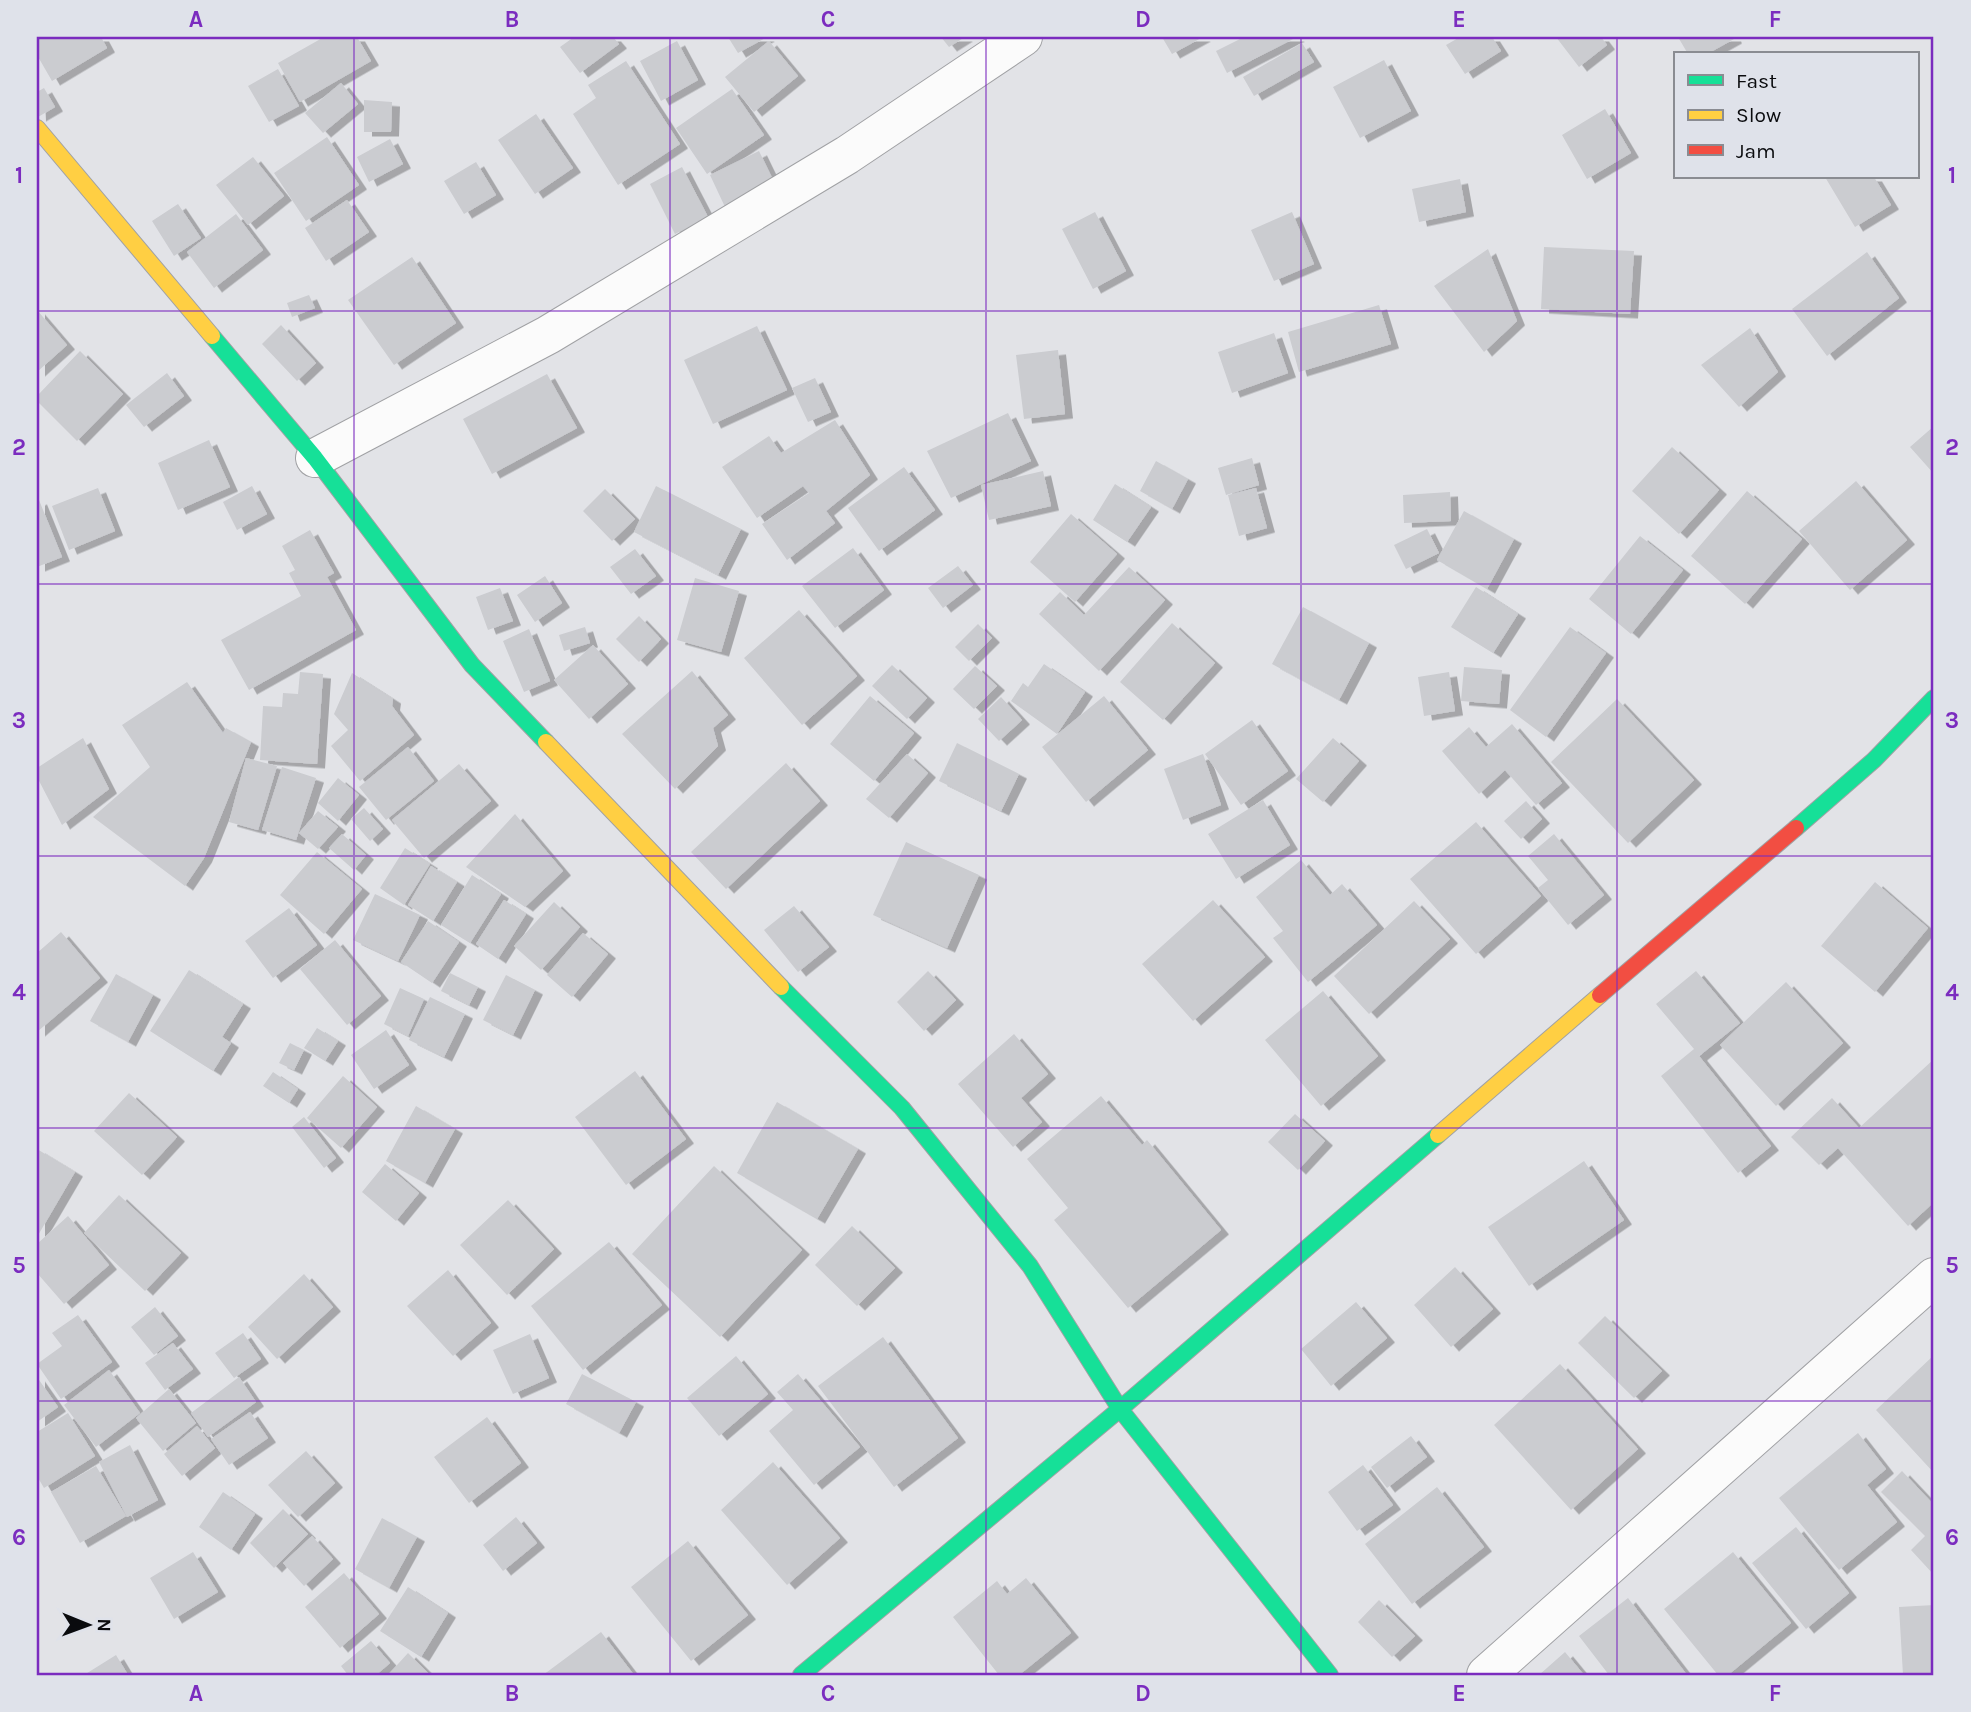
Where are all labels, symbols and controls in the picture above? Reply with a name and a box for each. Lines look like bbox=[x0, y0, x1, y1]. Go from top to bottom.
text: A bbox=[189, 6, 203, 33]
text: B bbox=[505, 6, 519, 33]
text: C bbox=[821, 6, 835, 33]
text: D bbox=[1135, 6, 1151, 33]
text: E bbox=[1452, 6, 1466, 33]
text: F bbox=[1769, 6, 1781, 33]
legend bbox=[1674, 52, 1918, 178]
text: Fast bbox=[1736, 69, 1777, 93]
text: Slow bbox=[1736, 103, 1781, 127]
text: Jam bbox=[1736, 139, 1776, 163]
text: 1 bbox=[15, 162, 23, 189]
text: 1 bbox=[1948, 162, 1956, 189]
text: 2 bbox=[12, 434, 26, 461]
text: 2 bbox=[1945, 434, 1959, 461]
text: 3 bbox=[12, 707, 26, 734]
text: 3 bbox=[1945, 707, 1959, 734]
text: 4 bbox=[12, 979, 26, 1006]
text: 4 bbox=[1945, 979, 1959, 1006]
text: 5 bbox=[12, 1252, 26, 1279]
text: 5 bbox=[1945, 1252, 1959, 1279]
text: 6 bbox=[12, 1524, 26, 1551]
text: 6 bbox=[1945, 1524, 1959, 1551]
north arrow bbox=[52, 1590, 122, 1660]
text: N bbox=[93, 1618, 115, 1632]
text: A bbox=[189, 1680, 203, 1707]
text: B bbox=[505, 1680, 519, 1707]
text: C bbox=[821, 1680, 835, 1707]
text: D bbox=[1135, 1680, 1151, 1707]
text: E bbox=[1452, 1680, 1466, 1707]
text: F bbox=[1769, 1680, 1781, 1707]

